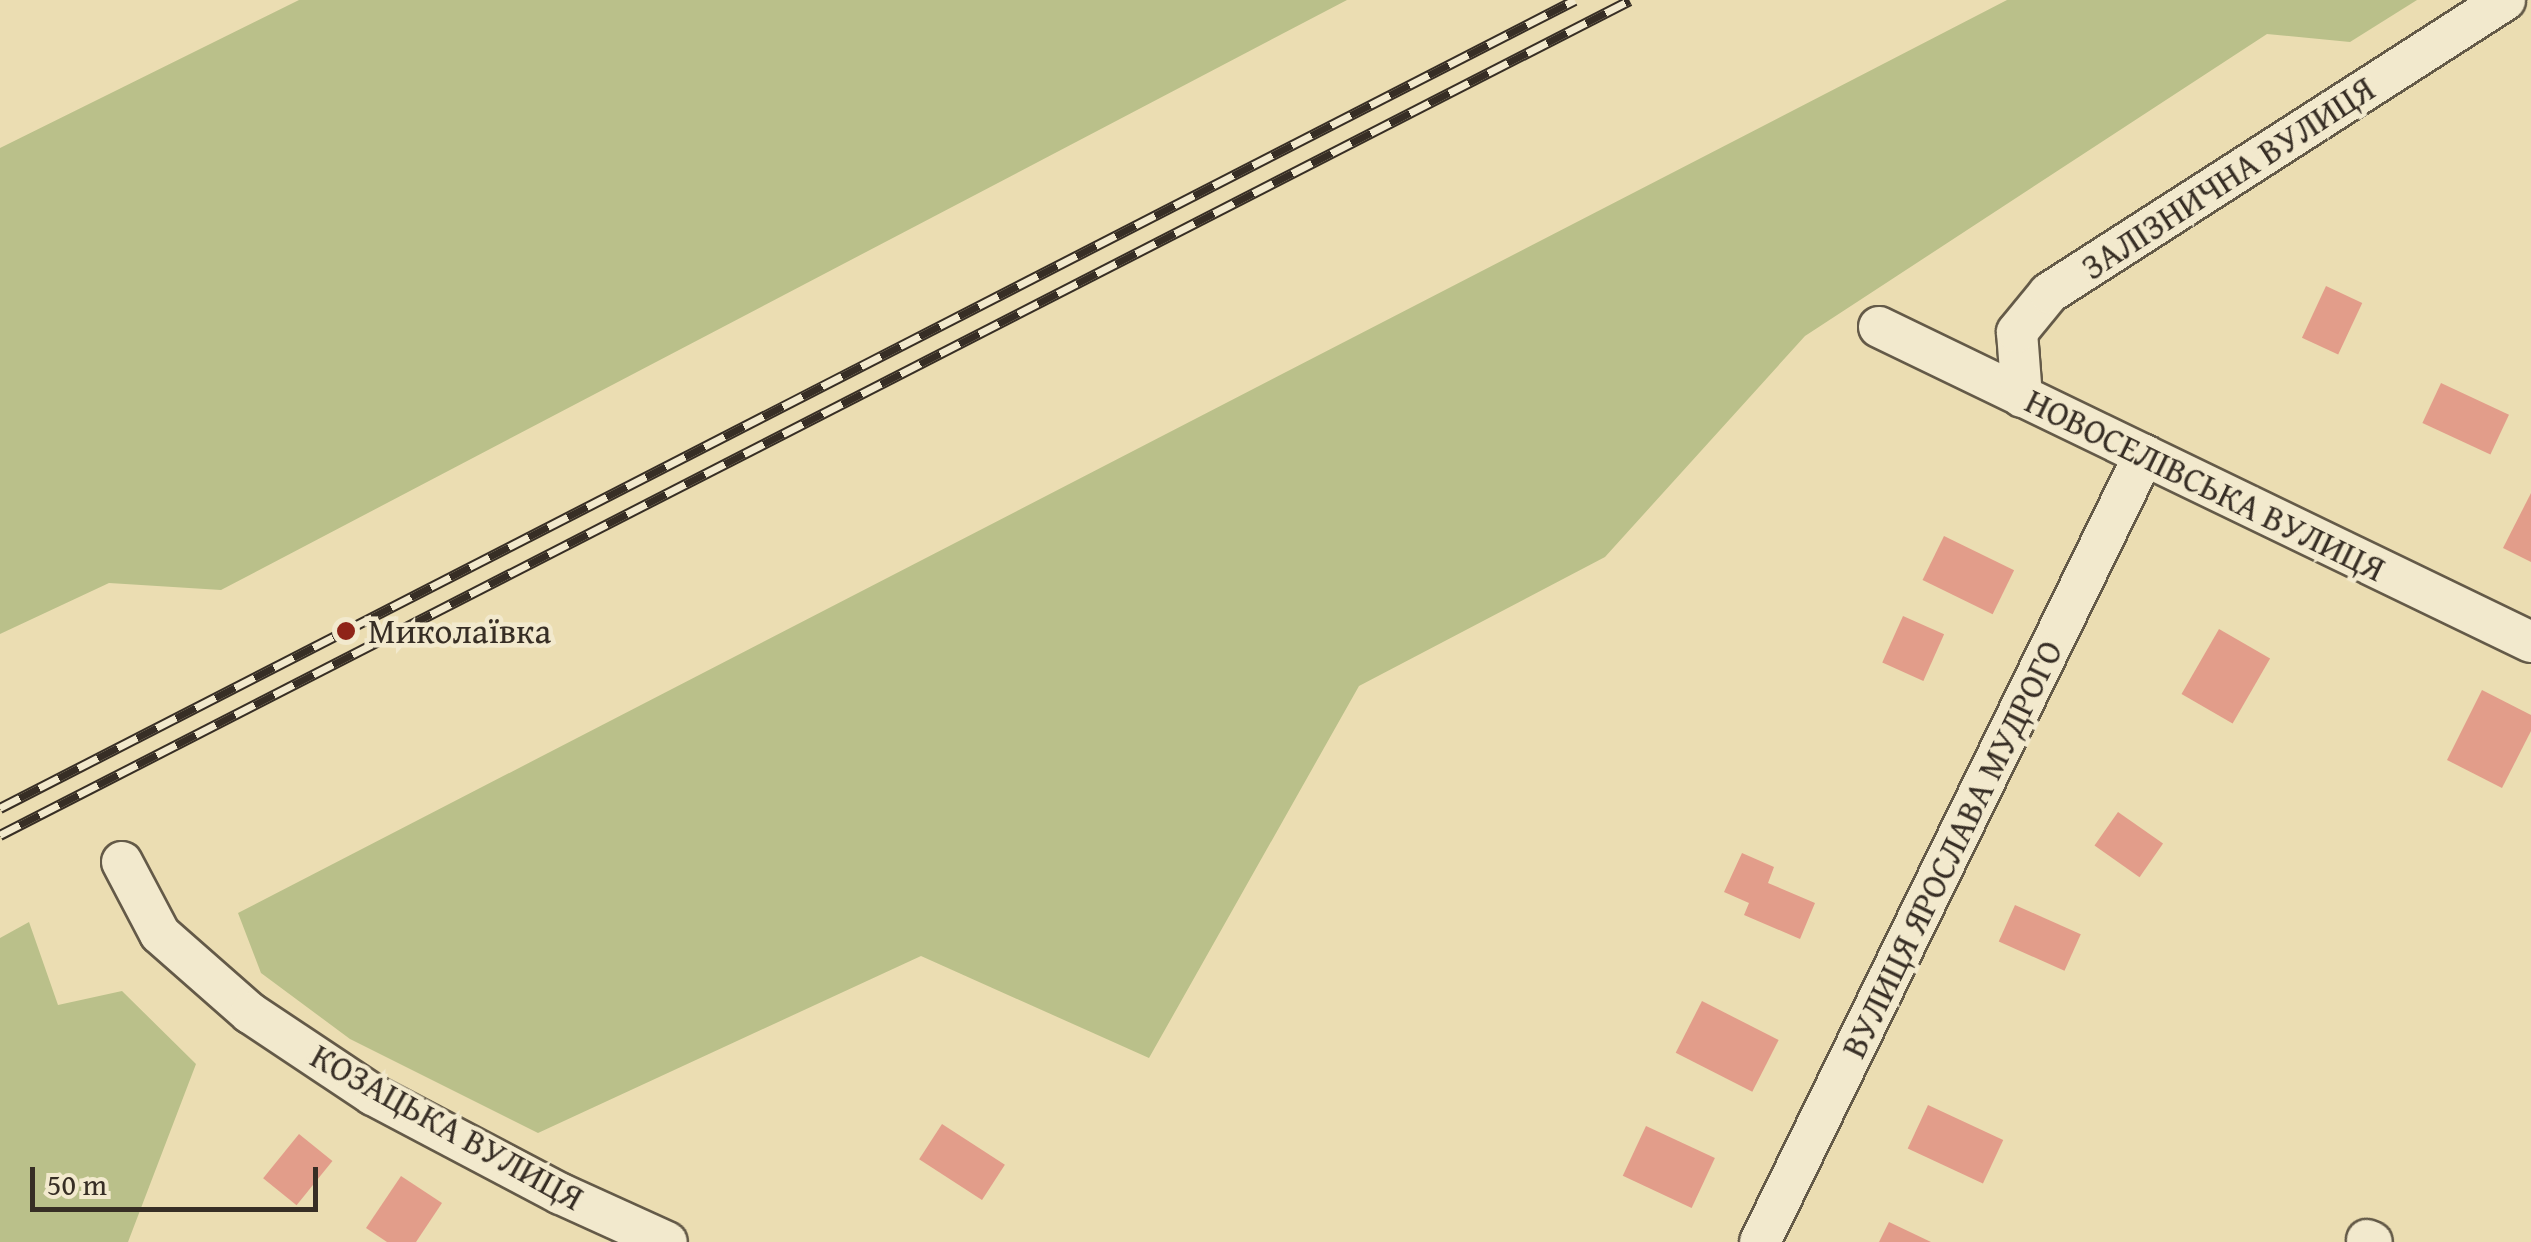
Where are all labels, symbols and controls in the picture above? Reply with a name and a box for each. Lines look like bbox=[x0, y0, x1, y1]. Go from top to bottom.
street label: ЗАЛІЗНИЧНА ВУЛИЦЯ bbox=[2074, 68, 2382, 288]
street label: НОВОСЕЛІВСЬКА ВУЛИЦЯ bbox=[2019, 380, 2391, 590]
place label: Миколаївка bbox=[368, 610, 551, 652]
marker: Миколаївка bbox=[333, 618, 359, 644]
street label: ВУЛИЦЯ ЯРОСЛАВА МУДРОГО bbox=[1832, 633, 2072, 1065]
street label: КОЗАЦЬКА ВУЛИЦЯ bbox=[304, 1035, 590, 1219]
scale bar bbox=[35, 1147, 322, 1209]
text: 50 m bbox=[47, 1162, 107, 1206]

